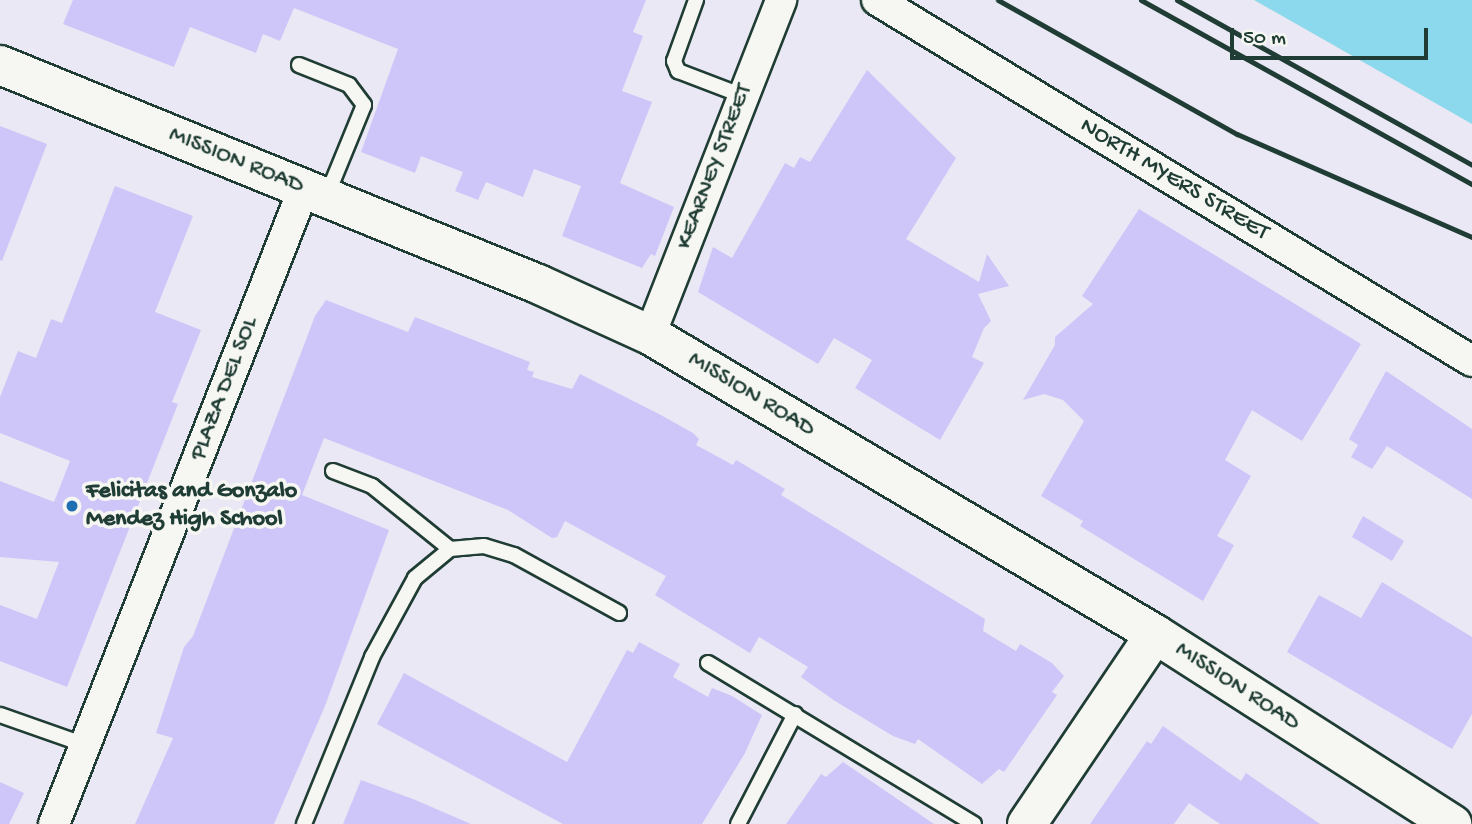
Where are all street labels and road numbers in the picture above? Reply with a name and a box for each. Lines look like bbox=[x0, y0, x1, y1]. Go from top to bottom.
street label: KEARNEY STREET bbox=[670, 80, 760, 254]
street label: NORTH MYERS STREET bbox=[1074, 112, 1274, 248]
street label: MISSION ROAD bbox=[164, 121, 308, 201]
street label: PLAZA DEL SOL bbox=[185, 313, 265, 465]
street label: MISSION ROAD bbox=[682, 346, 820, 444]
street label: MISSION ROAD bbox=[1169, 636, 1305, 738]

